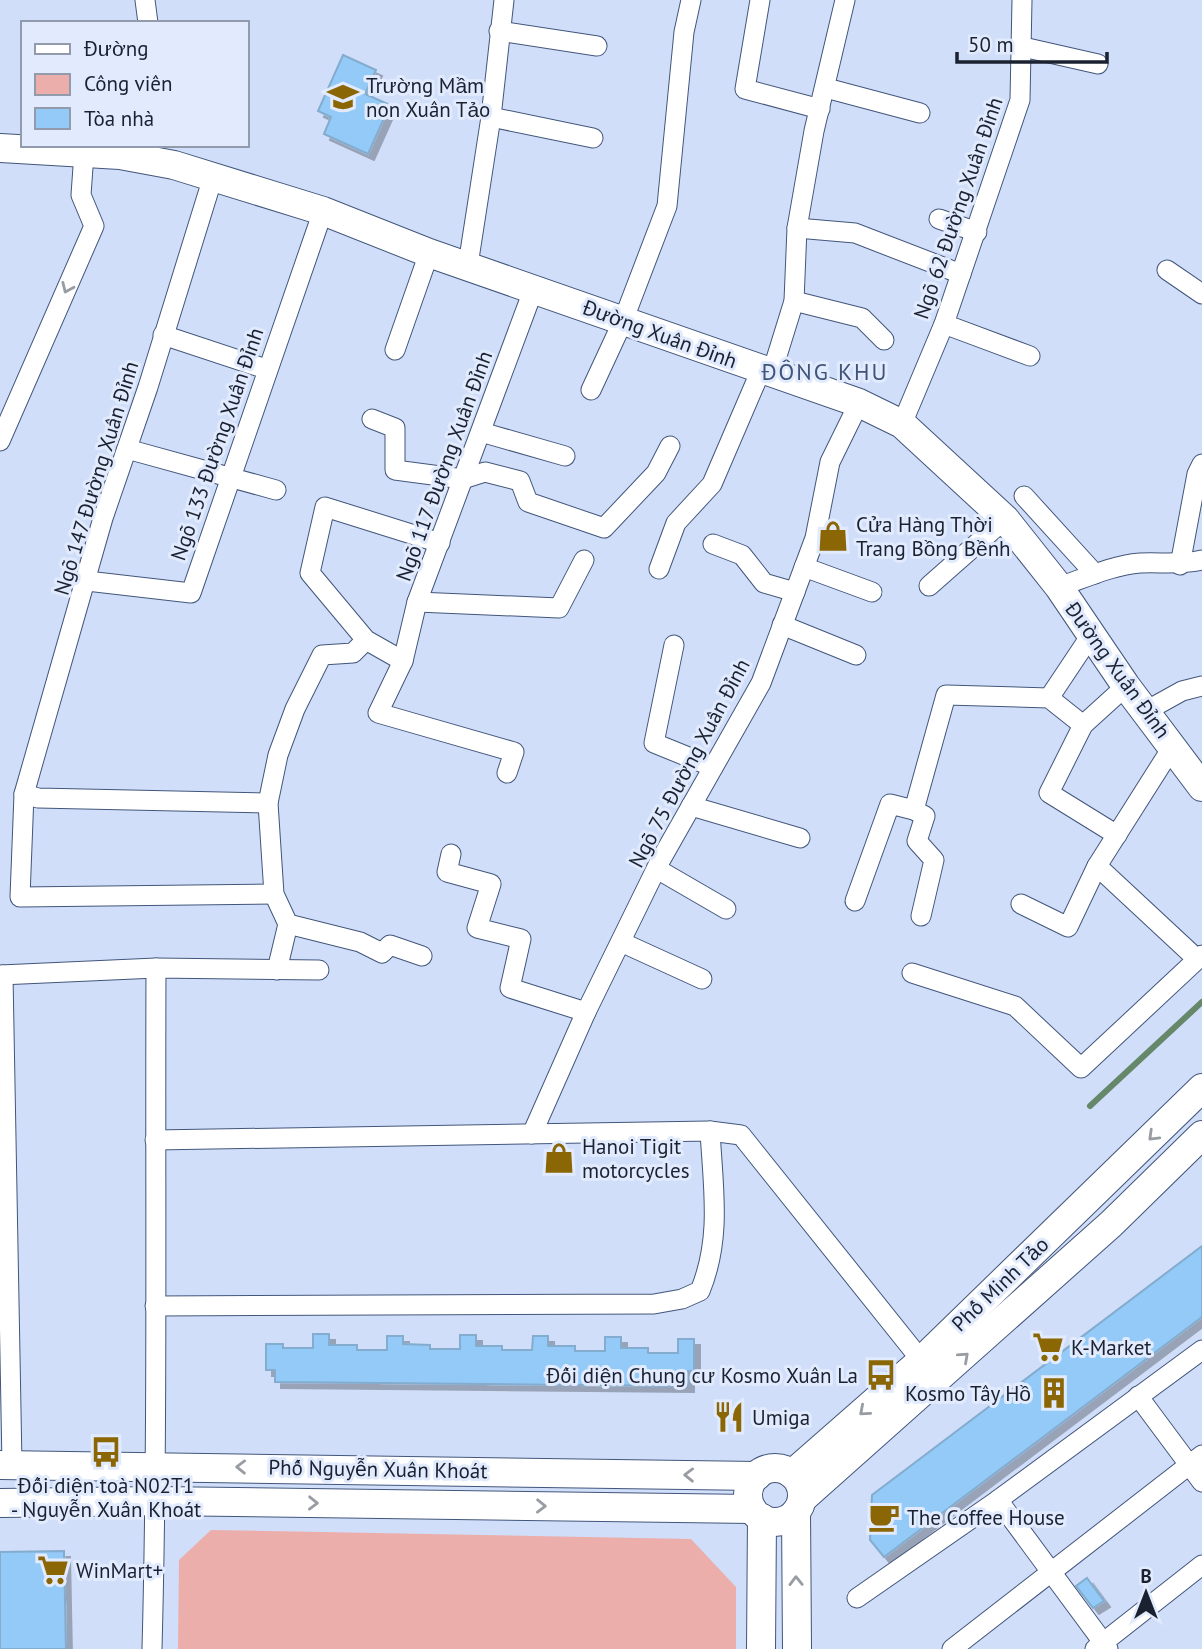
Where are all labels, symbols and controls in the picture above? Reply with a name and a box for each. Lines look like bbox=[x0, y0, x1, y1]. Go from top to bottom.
legend bbox=[21, 21, 248, 147]
scale bar bbox=[957, 21, 1108, 65]
text: 50 m bbox=[968, 31, 1014, 58]
text: Đường bbox=[83, 35, 148, 62]
text: Công viên bbox=[84, 70, 173, 97]
place label: Trường Mầm non Xuân Tảo bbox=[366, 72, 490, 123]
school or university icon: Trường Mầm non Xuân Tảo bbox=[326, 80, 360, 114]
street label: Ngõ 62 Đường Xuân Đỉnh bbox=[907, 94, 1009, 322]
text: Tòa nhà bbox=[84, 105, 154, 132]
one-way arrow bbox=[61, 281, 75, 293]
street label: Đường Xuân Đỉnh bbox=[578, 293, 741, 374]
street label: Ngõ 133 Đường Xuân Đỉnh bbox=[164, 324, 270, 564]
street label: Ngõ 117 Đường Xuân Đỉnh bbox=[390, 347, 498, 585]
district label: ĐÔNG KHU bbox=[760, 357, 889, 386]
street label: Ngõ 147 Đường Xuân Đỉnh bbox=[48, 358, 144, 598]
place label: Cửa Hàng Thời Trang Bồng Bềnh bbox=[856, 511, 1011, 562]
shop icon: Cửa Hàng Thời Trang Bồng Bềnh bbox=[816, 519, 850, 553]
street label: Đường Xuân Đỉnh bbox=[1059, 596, 1177, 743]
street label: Ngõ 75 Đường Xuân Đỉnh bbox=[622, 654, 756, 872]
one-way arrow bbox=[1148, 1127, 1161, 1140]
place label: Hanoi Tigit motorcycles bbox=[582, 1133, 689, 1184]
shop icon: Hanoi Tigit motorcycles bbox=[542, 1141, 576, 1175]
street label: Phố Minh Tảo bbox=[946, 1231, 1054, 1337]
supermarket icon: K-Market bbox=[1031, 1330, 1065, 1364]
place label: K-Market bbox=[1071, 1334, 1151, 1361]
one-way arrow bbox=[956, 1353, 969, 1366]
bus stop icon: Đối diện Chung cư Kosmo Xuân La bbox=[864, 1358, 898, 1392]
place label: Đối diện Chung cư Kosmo Xuân La bbox=[545, 1362, 858, 1389]
building icon: Kosmo Tây Hồ bbox=[1037, 1376, 1071, 1410]
place label: Kosmo Tây Hồ bbox=[905, 1380, 1031, 1407]
restaurant icon: Umiga bbox=[712, 1400, 746, 1434]
one-way arrow bbox=[859, 1403, 872, 1415]
place label: Umiga bbox=[752, 1404, 810, 1431]
bus stop icon: Đối diện toà N02T1 - Nguyễn Xuân Khoát bbox=[89, 1435, 123, 1469]
street label: Phố Nguyễn Xuân Khoát bbox=[268, 1454, 488, 1484]
one-way arrow bbox=[235, 1459, 245, 1475]
one-way arrow bbox=[683, 1467, 693, 1483]
place label: Đối diện toà N02T1 - Nguyễn Xuân Khoát bbox=[11, 1472, 201, 1523]
one-way arrow bbox=[308, 1495, 319, 1511]
one-way arrow bbox=[536, 1498, 546, 1514]
cafe icon: The Coffee House bbox=[867, 1500, 901, 1534]
place label: The Coffee House bbox=[907, 1504, 1065, 1531]
supermarket icon: WinMart+ bbox=[36, 1553, 70, 1587]
place label: WinMart+ bbox=[76, 1557, 163, 1584]
north arrow bbox=[1111, 1558, 1181, 1628]
text: B bbox=[1140, 1564, 1152, 1588]
one-way arrow bbox=[788, 1575, 804, 1586]

